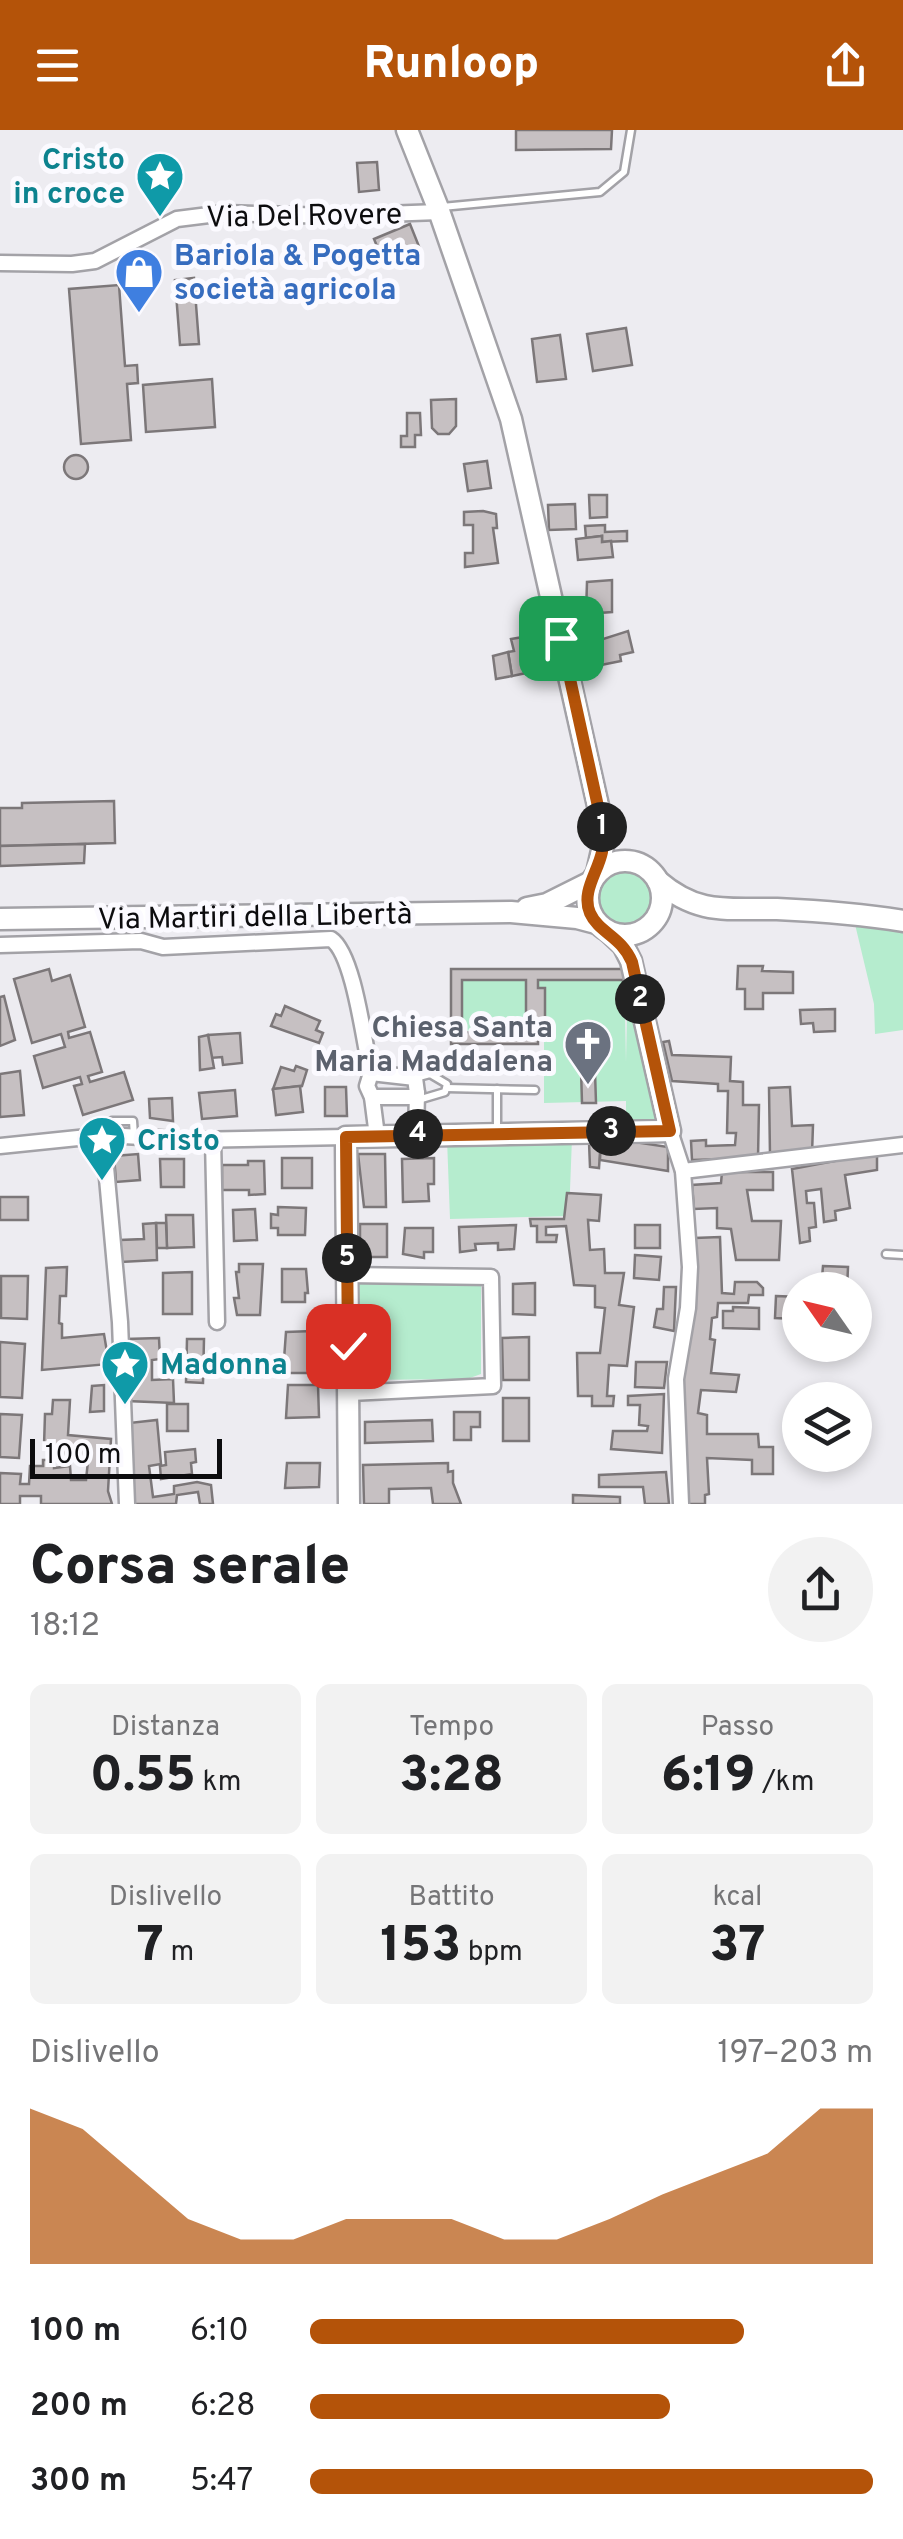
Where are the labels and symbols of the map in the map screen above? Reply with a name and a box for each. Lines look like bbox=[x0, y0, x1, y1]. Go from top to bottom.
place label: Cristo in croce bbox=[13, 143, 125, 214]
place icon: Cristo in croce bbox=[134, 150, 186, 218]
street label: Via Del Rovere bbox=[206, 197, 402, 238]
place label: Bariola & Pogetta società agricola bbox=[174, 239, 421, 310]
shop icon: Bariola & Pogetta società agricola bbox=[113, 246, 165, 314]
pin bbox=[519, 596, 604, 681]
pin: 1 bbox=[577, 802, 627, 852]
street label: Via Martiri della Libertà bbox=[97, 897, 413, 940]
pin: 2 bbox=[615, 974, 665, 1024]
place label: Chiesa Santa Maria Maddalena bbox=[314, 1011, 553, 1082]
church icon: Chiesa Santa Maria Maddalena bbox=[562, 1018, 614, 1086]
pin: 3 bbox=[586, 1106, 636, 1156]
pin: 4 bbox=[393, 1109, 443, 1159]
place icon: Cristo bbox=[76, 1114, 128, 1182]
place label: Cristo bbox=[137, 1124, 220, 1161]
pin: 5 bbox=[322, 1233, 372, 1283]
north arrow bbox=[782, 1272, 872, 1362]
pin bbox=[306, 1304, 391, 1389]
place icon: Madonna bbox=[99, 1338, 151, 1406]
place label: Madonna bbox=[160, 1348, 288, 1385]
scale bar bbox=[30, 1434, 222, 1478]

